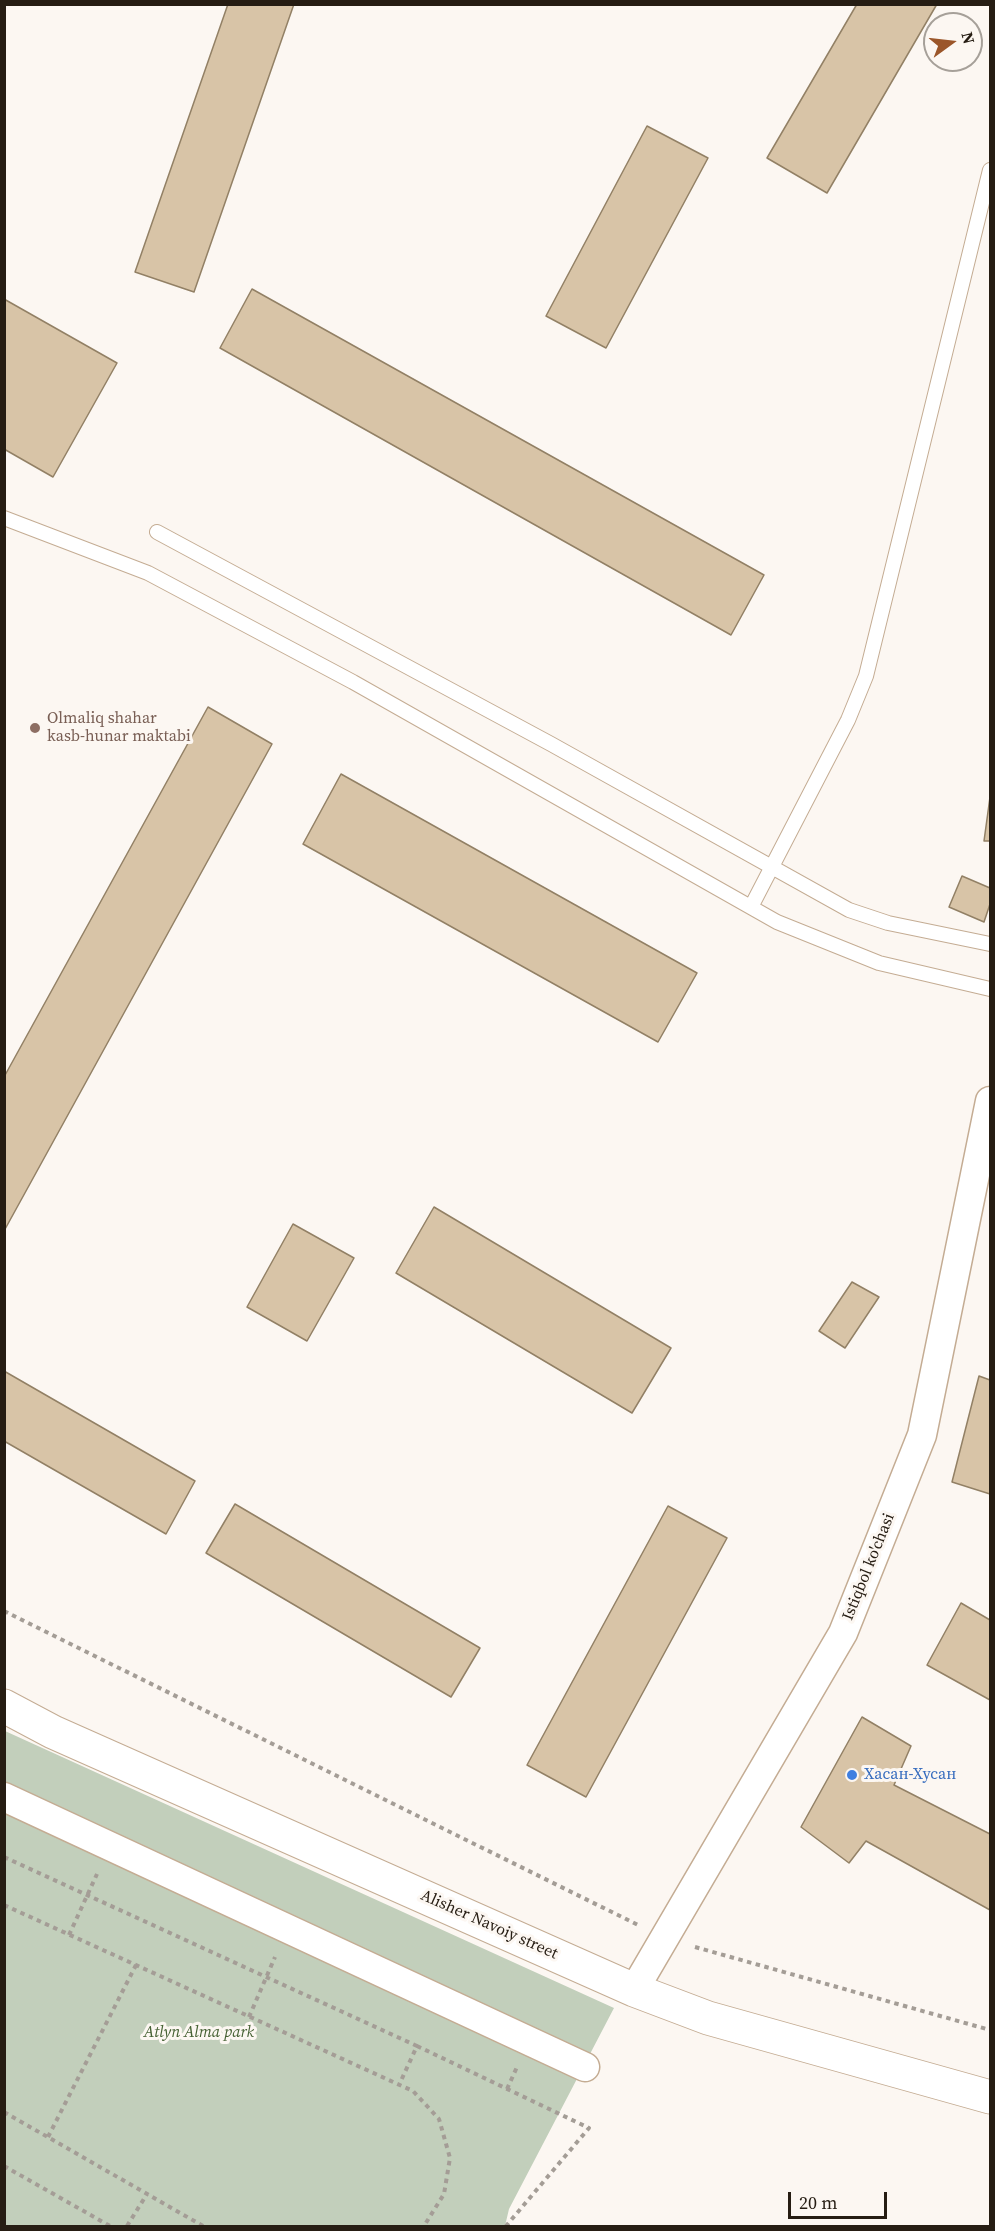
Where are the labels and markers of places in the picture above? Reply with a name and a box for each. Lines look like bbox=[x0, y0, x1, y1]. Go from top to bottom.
place label: Olmaliq shahar kasb-hunar maktabi bbox=[47, 709, 191, 747]
marker: Olmaliq shahar kasb-hunar maktabi bbox=[28, 721, 42, 735]
place label: Хасан-Хусан bbox=[864, 1765, 956, 1785]
marker: Хасан-Хусан bbox=[845, 1768, 859, 1782]

